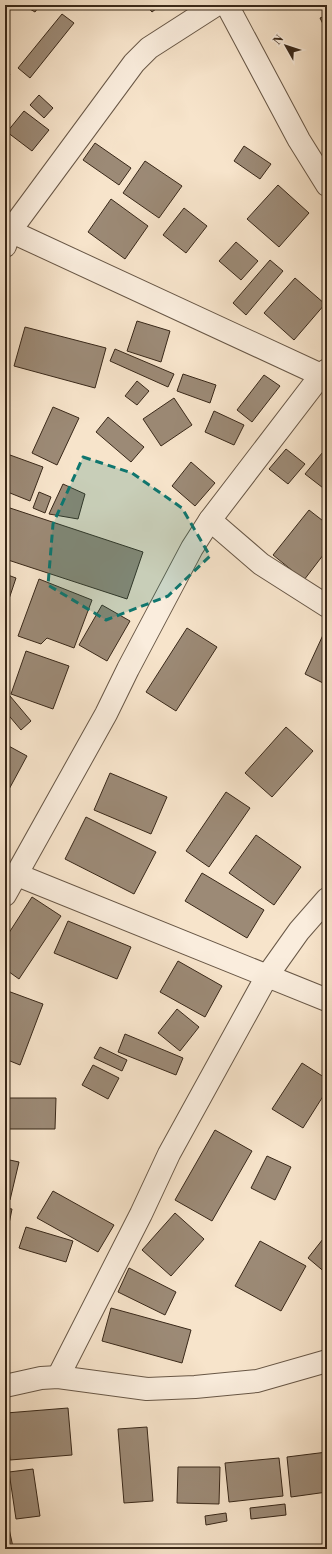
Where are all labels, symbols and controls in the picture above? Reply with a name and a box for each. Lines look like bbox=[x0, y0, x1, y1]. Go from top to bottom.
north arrow bbox=[266, 26, 306, 66]
text: N bbox=[271, 32, 287, 48]

